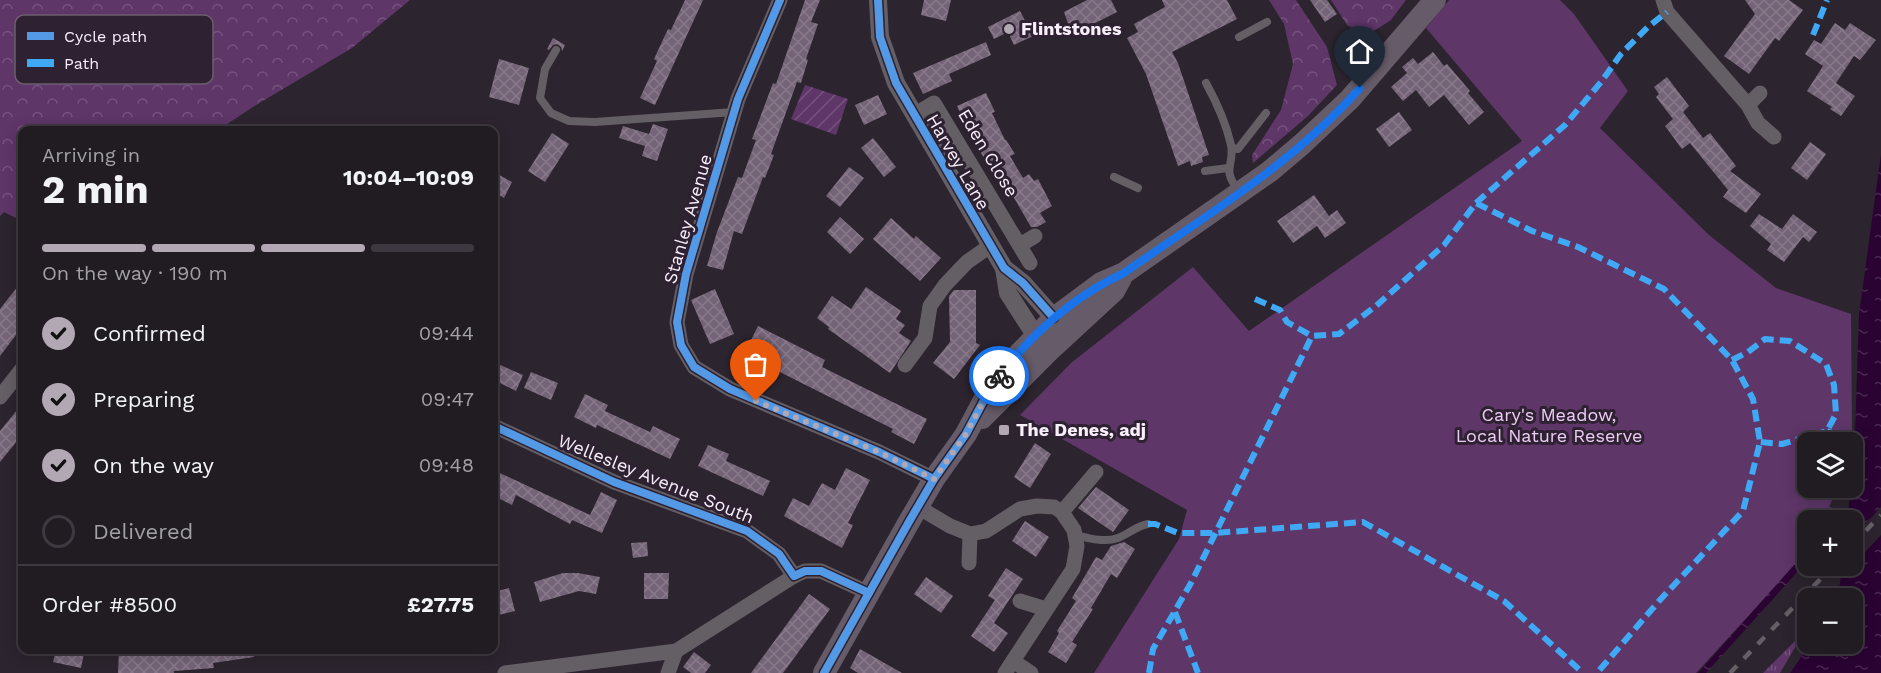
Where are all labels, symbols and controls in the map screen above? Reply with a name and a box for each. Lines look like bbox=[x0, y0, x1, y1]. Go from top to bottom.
legend bbox=[15, 15, 213, 84]
place label: Flintstones bbox=[1021, 18, 1122, 39]
marker: Flintstones bbox=[1002, 22, 1016, 36]
pin bbox=[1334, 26, 1385, 88]
text: Cycle path bbox=[64, 27, 147, 46]
icon: home bbox=[1343, 35, 1376, 68]
text: Path bbox=[64, 54, 99, 73]
street label: Eden Close bbox=[954, 105, 1023, 200]
street label: Harvey Lane bbox=[922, 110, 994, 214]
text: Arriving in bbox=[42, 143, 140, 167]
street label: Stanley Avenue bbox=[659, 152, 716, 286]
text: 10:04–10:09 bbox=[343, 165, 474, 190]
text: 2 min bbox=[42, 167, 149, 212]
text: On the way · 190 m bbox=[42, 261, 228, 285]
icon: check bbox=[42, 317, 75, 350]
text: Confirmed bbox=[93, 321, 206, 346]
text: 09:44 bbox=[419, 321, 474, 345]
pin bbox=[730, 339, 781, 401]
courier bbox=[969, 346, 1029, 406]
icon: bag bbox=[739, 348, 772, 381]
icon: bike bbox=[983, 360, 1016, 393]
icon: check bbox=[42, 383, 75, 416]
text: Preparing bbox=[93, 387, 194, 412]
text: 09:47 bbox=[421, 387, 474, 411]
park label: Cary's Meadow, Local Nature Reserve bbox=[1456, 404, 1642, 446]
place label: The Denes, adj bbox=[1016, 419, 1146, 440]
marker: The Denes, adj bbox=[997, 423, 1011, 437]
street label: Wellesley Avenue South bbox=[555, 430, 757, 528]
map controls bbox=[1797, 432, 1863, 654]
button: layers bbox=[1797, 432, 1863, 498]
icon: check bbox=[42, 449, 75, 482]
text: On the way bbox=[93, 453, 214, 478]
text: 09:48 bbox=[419, 453, 474, 477]
button: + bbox=[1797, 510, 1863, 576]
text: Delivered bbox=[93, 519, 193, 544]
button: − bbox=[1797, 588, 1863, 654]
text: Order #8500 bbox=[42, 592, 177, 617]
text: £27.75 bbox=[407, 592, 474, 617]

